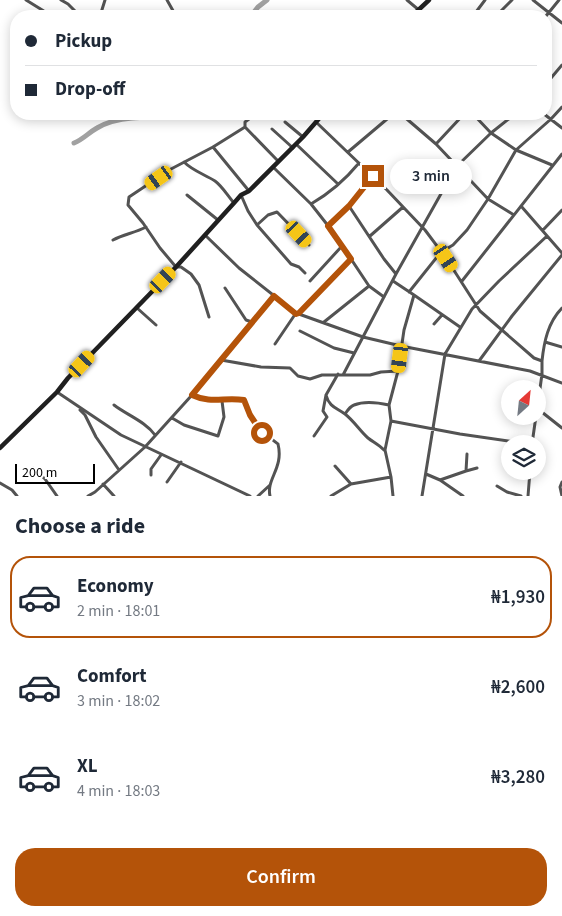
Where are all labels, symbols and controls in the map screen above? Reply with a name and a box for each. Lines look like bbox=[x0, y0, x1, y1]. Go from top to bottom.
text: Pickup bbox=[55, 28, 112, 55]
text: Drop-off bbox=[55, 76, 125, 103]
callout: 3 min bbox=[390, 158, 473, 194]
car bbox=[142, 163, 175, 193]
route end bbox=[362, 165, 384, 187]
text: 3 min bbox=[412, 165, 450, 187]
car bbox=[283, 218, 314, 250]
car bbox=[431, 241, 460, 275]
car bbox=[147, 264, 178, 296]
car bbox=[390, 342, 409, 374]
car bbox=[66, 348, 97, 380]
north arrow bbox=[501, 380, 546, 425]
map controls bbox=[501, 380, 546, 480]
route start bbox=[251, 422, 273, 444]
button: layers bbox=[501, 435, 546, 480]
scale bar bbox=[15, 461, 95, 484]
text: 200 m bbox=[22, 463, 57, 483]
text: Choose a ride bbox=[15, 510, 145, 542]
text: Economy bbox=[77, 573, 154, 600]
icon: car bbox=[17, 575, 62, 620]
text: ₦1,930 bbox=[491, 584, 545, 611]
text: 2 min · 18:01 bbox=[77, 600, 160, 622]
text: Comfort bbox=[77, 663, 147, 690]
icon: car bbox=[17, 665, 62, 710]
text: ₦2,600 bbox=[491, 674, 545, 701]
text: 3 min · 18:02 bbox=[77, 690, 160, 712]
text: XL bbox=[77, 753, 98, 780]
icon: car bbox=[17, 755, 62, 800]
text: ₦3,280 bbox=[491, 764, 545, 791]
text: 4 min · 18:03 bbox=[77, 780, 160, 802]
button: Confirm bbox=[15, 848, 547, 906]

